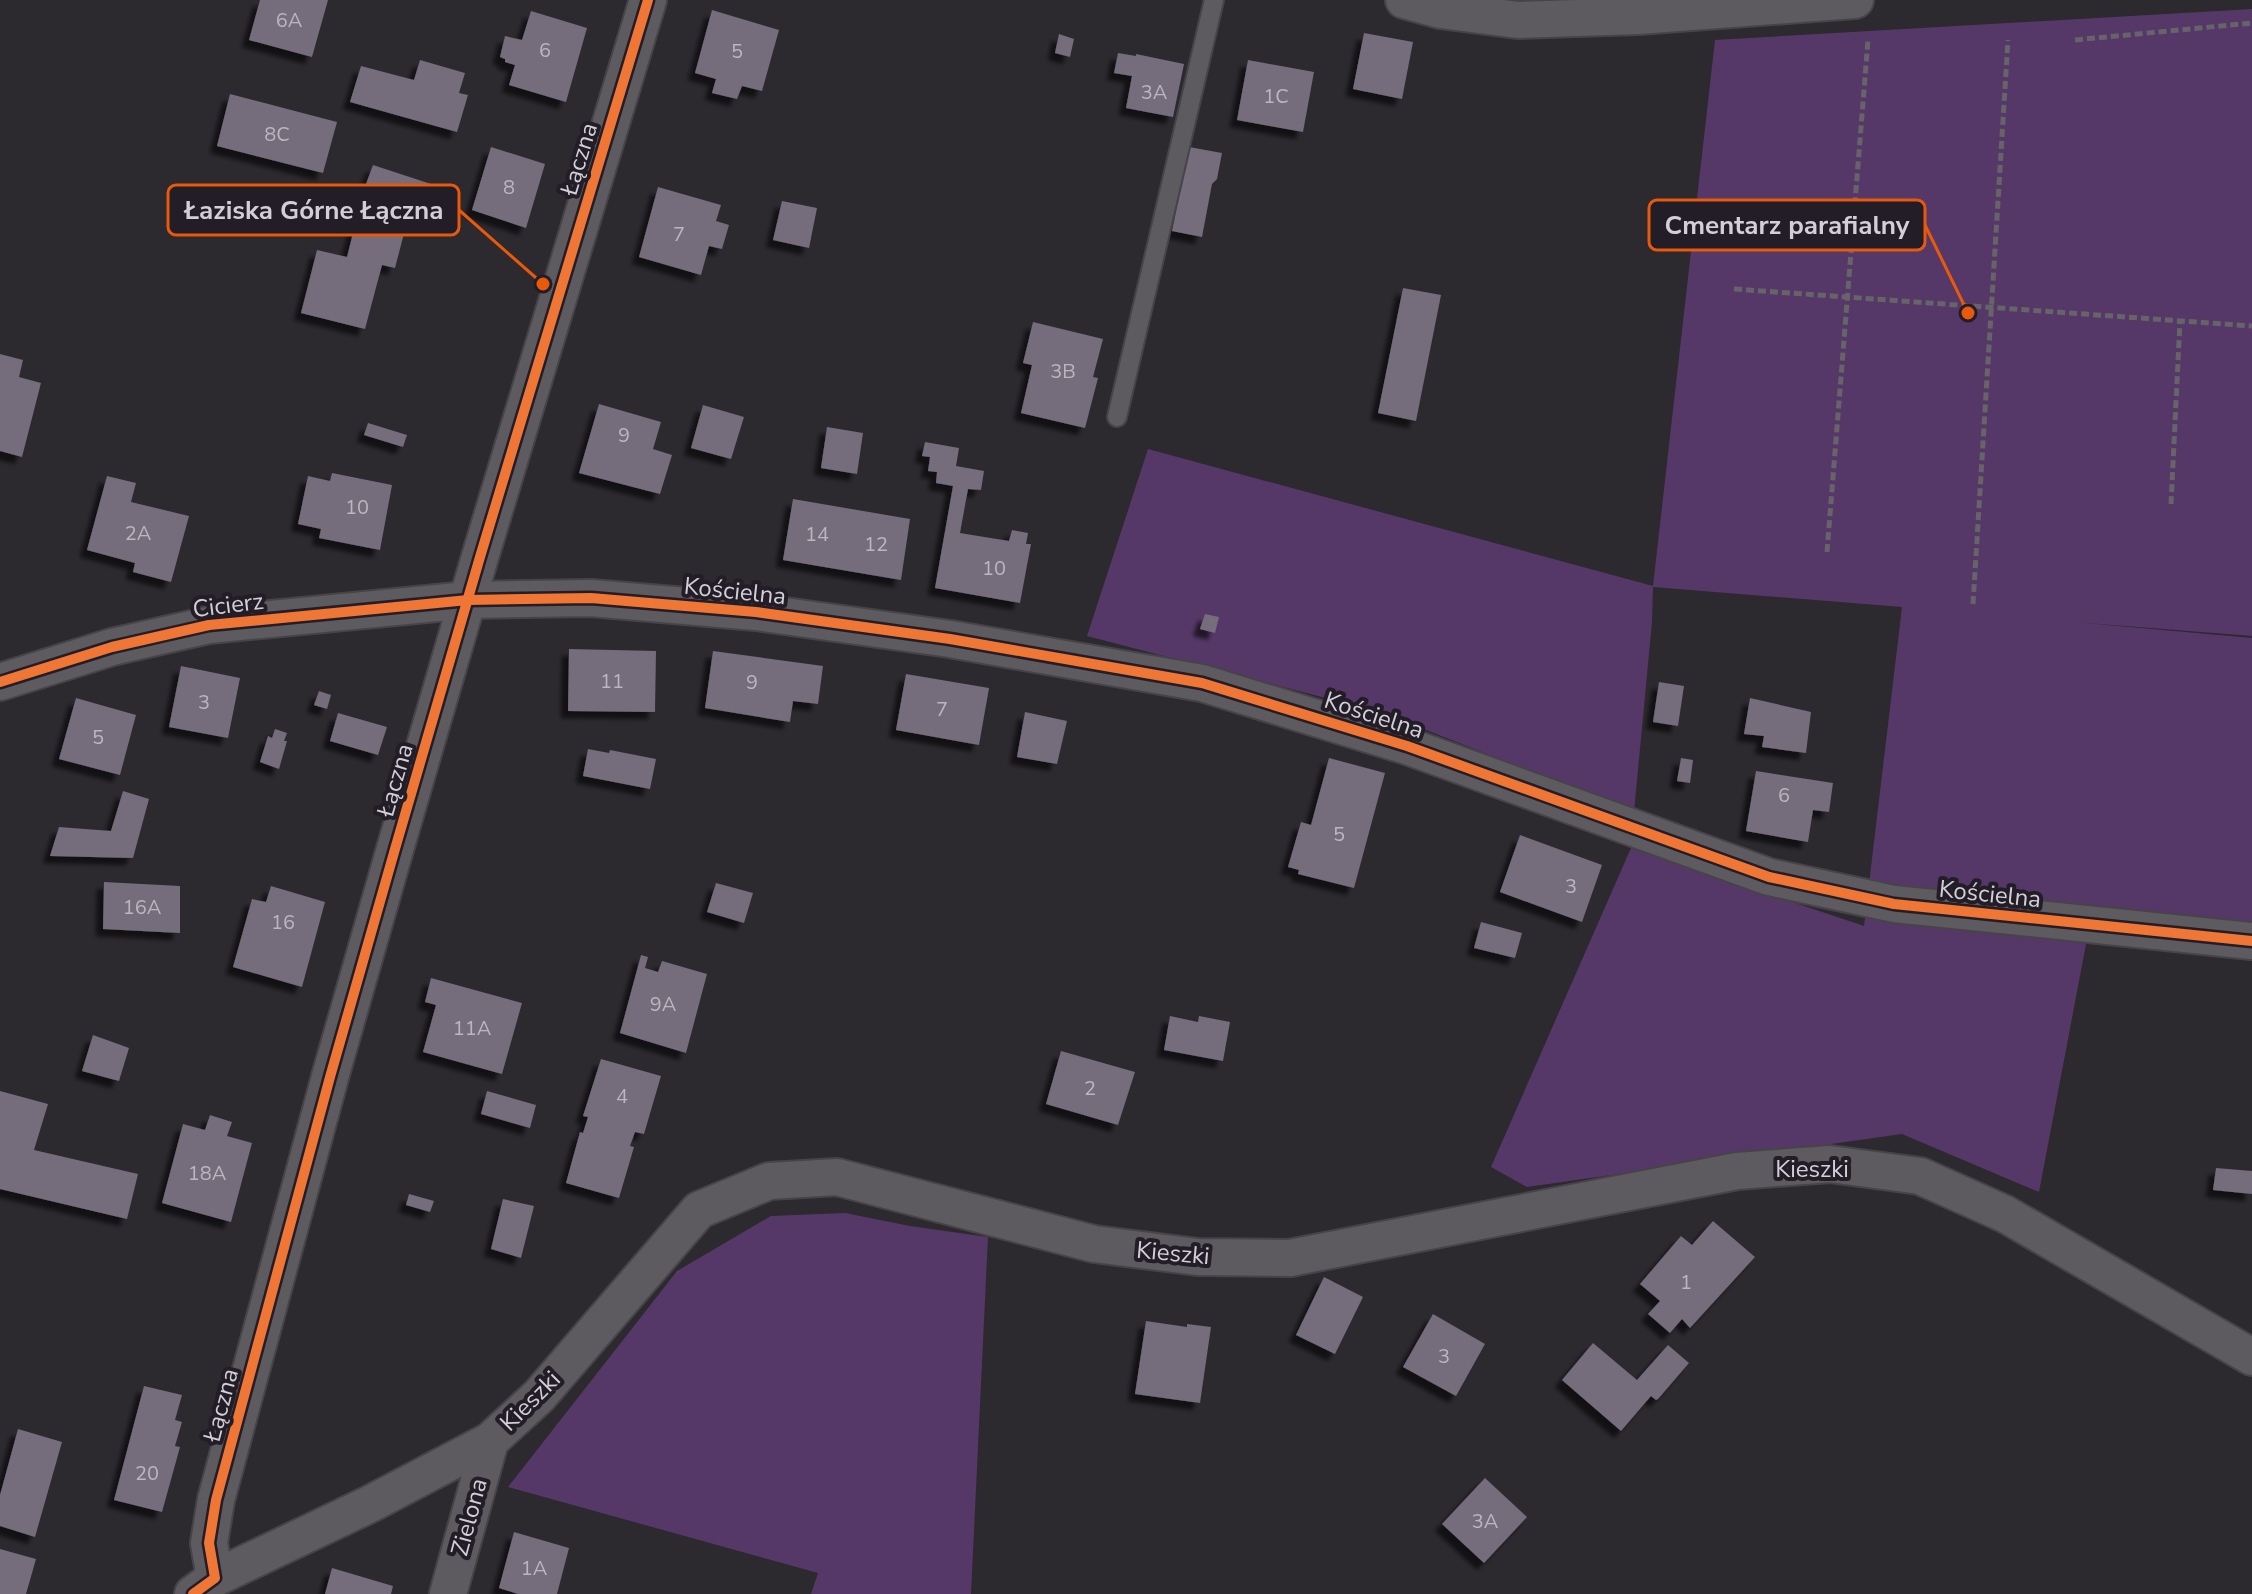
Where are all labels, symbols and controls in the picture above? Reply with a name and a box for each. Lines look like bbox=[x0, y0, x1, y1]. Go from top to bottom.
house number: 6A bbox=[276, 7, 303, 34]
house number: 6 bbox=[539, 37, 551, 64]
house number: 5 bbox=[731, 38, 743, 65]
house number: 3A bbox=[1141, 79, 1168, 106]
house number: 1C bbox=[1263, 83, 1289, 110]
street label: Łączna bbox=[553, 119, 605, 200]
house number: 8C bbox=[264, 121, 290, 148]
house number: 8 bbox=[503, 174, 515, 201]
callout: Łaziska Górne Łączna bbox=[168, 185, 459, 235]
text: Łaziska Górne Łączna bbox=[183, 193, 444, 228]
callout: Cmentarz parafialny bbox=[1649, 200, 1925, 250]
text: Cmentarz parafialny bbox=[1665, 208, 1910, 243]
house number: 7 bbox=[673, 221, 685, 248]
house number: 3B bbox=[1050, 358, 1076, 385]
house number: 9 bbox=[618, 422, 630, 449]
house number: 10 bbox=[345, 494, 369, 521]
house number: 2A bbox=[125, 520, 152, 547]
house number: 14 bbox=[805, 521, 829, 548]
house number: 12 bbox=[864, 531, 888, 558]
house number: 10 bbox=[982, 555, 1006, 582]
street label: Kościelna bbox=[682, 570, 788, 612]
street label: Cicierz bbox=[191, 585, 265, 625]
house number: 11 bbox=[600, 668, 624, 695]
house number: 9 bbox=[746, 669, 758, 696]
street label: Kościelna bbox=[1320, 684, 1428, 746]
house number: 3 bbox=[198, 689, 210, 716]
house number: 7 bbox=[936, 696, 948, 723]
house number: 5 bbox=[92, 724, 104, 751]
street label: Łączna bbox=[369, 740, 421, 821]
house number: 6 bbox=[1778, 782, 1790, 809]
house number: 5 bbox=[1333, 821, 1345, 848]
house number: 3 bbox=[1565, 873, 1577, 900]
street label: Kościelna bbox=[1937, 873, 2043, 915]
house number: 16A bbox=[123, 894, 162, 921]
house number: 16 bbox=[271, 909, 295, 936]
house number: 9A bbox=[650, 991, 677, 1018]
house number: 11A bbox=[453, 1015, 492, 1042]
house number: 2 bbox=[1084, 1075, 1096, 1102]
house number: 4 bbox=[616, 1083, 628, 1110]
street label: Kieszki bbox=[1775, 1153, 1849, 1185]
house number: 18A bbox=[188, 1160, 227, 1187]
street label: Kieszki bbox=[1135, 1234, 1211, 1272]
house number: 1 bbox=[1680, 1269, 1692, 1296]
house number: 3 bbox=[1438, 1343, 1450, 1370]
street label: Kieszki bbox=[493, 1364, 567, 1438]
street label: Łączna bbox=[196, 1365, 246, 1446]
house number: 20 bbox=[135, 1460, 159, 1487]
street label: Zielona bbox=[443, 1475, 495, 1559]
house number: 3A bbox=[1472, 1508, 1499, 1535]
house number: 1A bbox=[521, 1555, 548, 1582]

